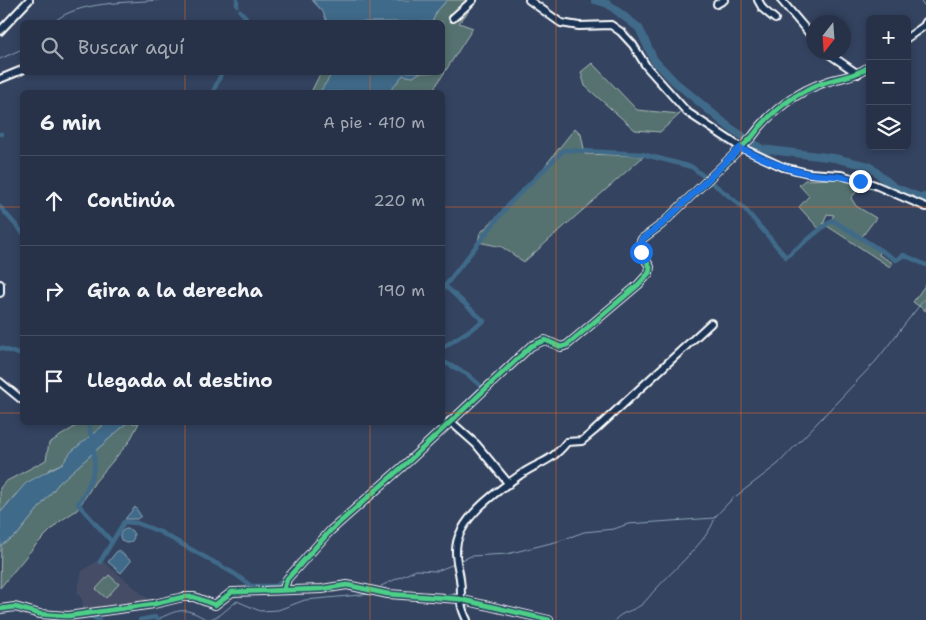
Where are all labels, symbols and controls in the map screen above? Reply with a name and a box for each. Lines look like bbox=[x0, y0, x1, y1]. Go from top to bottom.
north arrow bbox=[806, 15, 851, 60]
map controls bbox=[866, 15, 911, 150]
button: + bbox=[866, 15, 911, 60]
search box bbox=[20, 20, 445, 75]
icon: search bbox=[38, 34, 66, 62]
text: Buscar aquí bbox=[78, 35, 184, 60]
button: − bbox=[866, 60, 911, 105]
button: layers bbox=[866, 105, 911, 150]
text: 6 min bbox=[40, 109, 101, 137]
text: A pie · 410 m bbox=[323, 112, 425, 133]
route end bbox=[849, 170, 872, 193]
icon: ahead bbox=[40, 187, 68, 215]
text: Continúa bbox=[87, 188, 175, 213]
text: 220 m bbox=[373, 190, 425, 211]
route start bbox=[630, 241, 653, 264]
icon: right bbox=[40, 277, 68, 305]
text: Gira a la derecha bbox=[87, 278, 263, 303]
text: 190 m bbox=[378, 280, 425, 301]
icon: arrive bbox=[40, 367, 68, 395]
text: Llegada al destino bbox=[87, 368, 273, 393]

